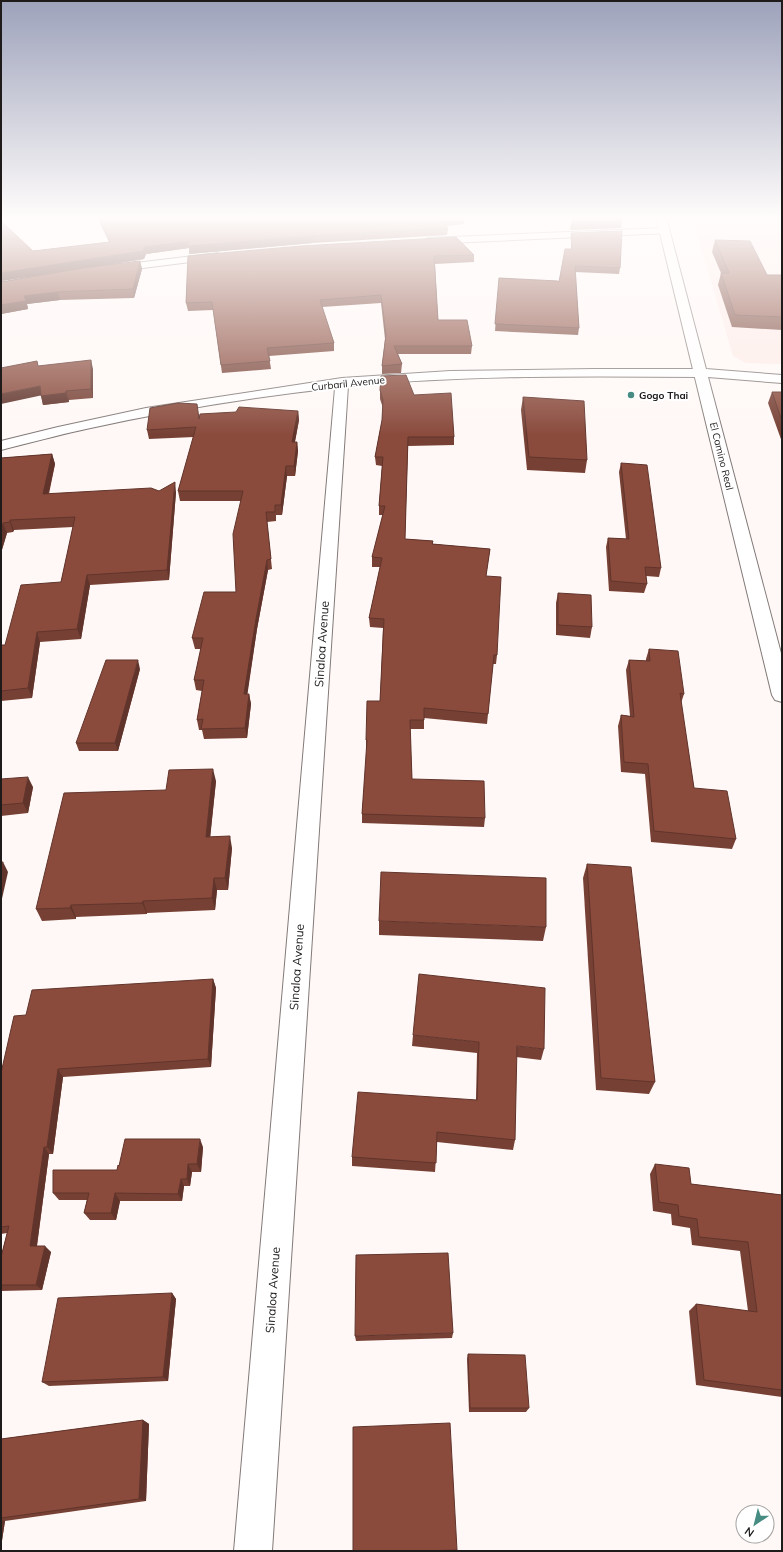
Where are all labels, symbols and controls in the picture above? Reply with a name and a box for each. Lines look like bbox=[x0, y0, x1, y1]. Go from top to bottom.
street label: Curbaril Avenue bbox=[311, 373, 386, 394]
place label: Gogo Thai bbox=[639, 389, 688, 402]
marker: Gogo Thai bbox=[626, 390, 636, 400]
street label: El Camino Real bbox=[707, 421, 736, 491]
street label: Sinaloa Avenue bbox=[311, 600, 332, 688]
street label: Sinaloa Avenue bbox=[286, 923, 307, 1011]
street label: Sinaloa Avenue bbox=[262, 1246, 283, 1334]
north arrow bbox=[735, 1504, 775, 1544]
text: N bbox=[742, 1524, 757, 1540]

